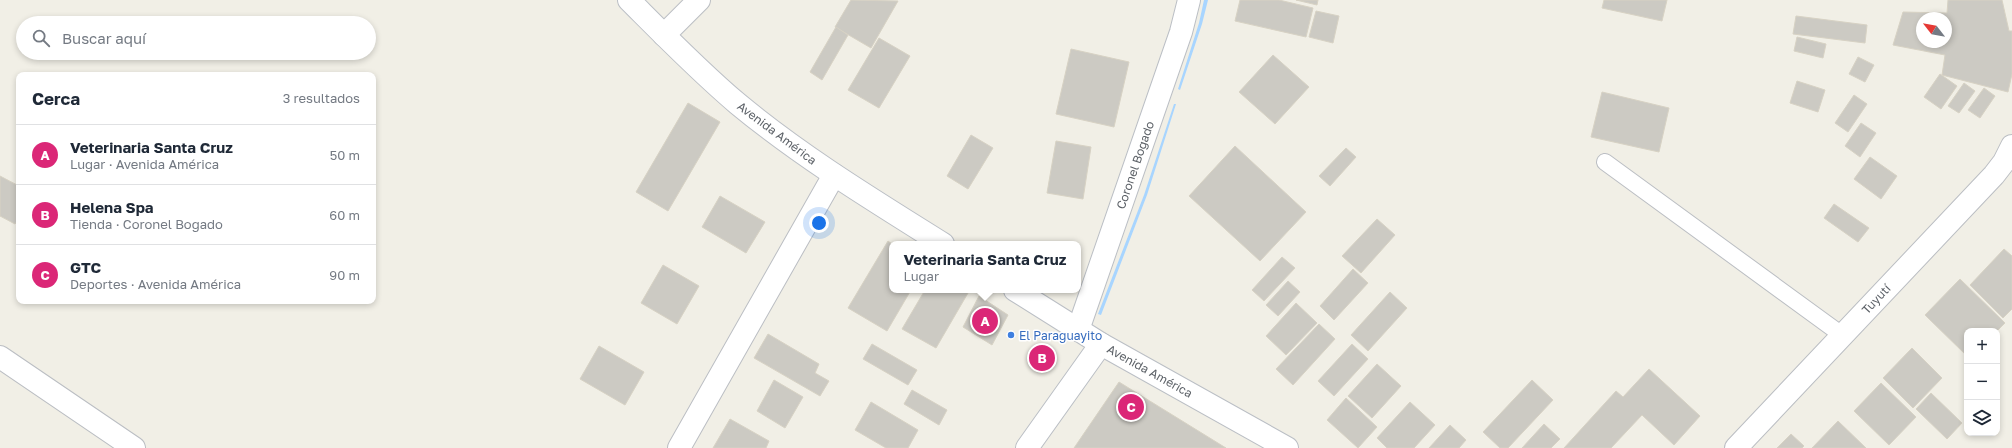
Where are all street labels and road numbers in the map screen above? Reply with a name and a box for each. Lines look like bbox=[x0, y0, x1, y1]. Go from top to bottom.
street label: Avenida América bbox=[734, 98, 820, 168]
street label: Coronel Bogado bbox=[1113, 119, 1157, 211]
street label: Tuyutí bbox=[1858, 280, 1894, 317]
street label: Avenida América bbox=[1105, 341, 1195, 401]

